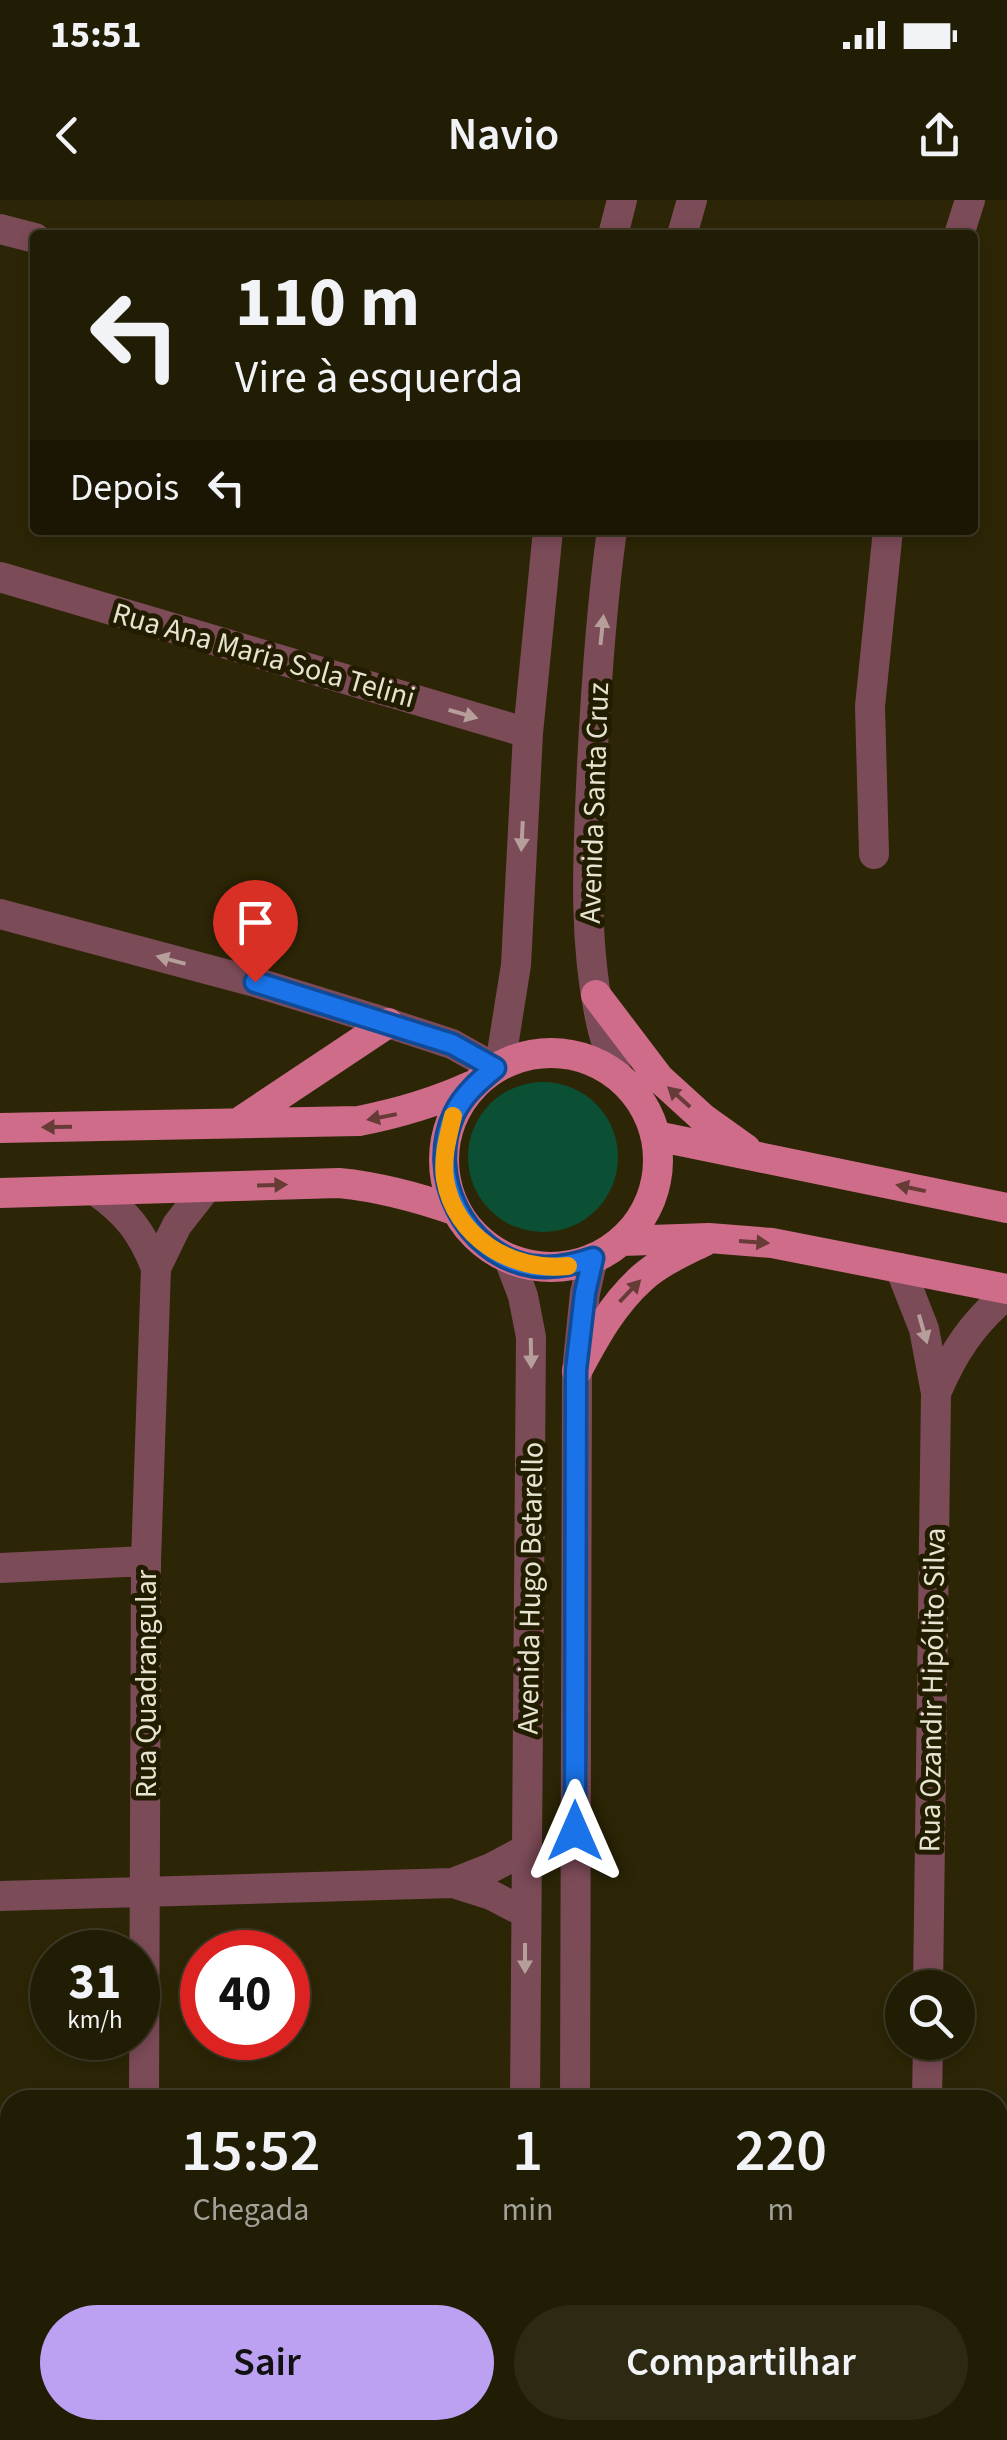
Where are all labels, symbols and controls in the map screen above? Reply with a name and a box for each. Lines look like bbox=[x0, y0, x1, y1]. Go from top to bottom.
text: 15:51 bbox=[50, 8, 142, 62]
text: Navio bbox=[448, 103, 559, 167]
icon: back bbox=[40, 108, 95, 163]
icon: share bbox=[912, 108, 967, 163]
text: 110 m bbox=[235, 253, 420, 353]
icon: left bbox=[70, 270, 200, 400]
text: Vire à esquerda bbox=[235, 346, 523, 410]
icon: left bbox=[199, 460, 254, 515]
text: Depois bbox=[70, 461, 179, 515]
street label: Rua Ana Maria Sola Telini bbox=[107, 592, 420, 719]
one-way arrow bbox=[594, 614, 610, 646]
street label: Avenida Santa Cruz bbox=[569, 682, 620, 924]
one-way arrow bbox=[447, 706, 478, 722]
one-way arrow bbox=[514, 821, 530, 853]
pin bbox=[213, 880, 298, 983]
icon: arrive bbox=[228, 895, 283, 950]
one-way arrow bbox=[155, 951, 186, 967]
one-way arrow bbox=[667, 1086, 691, 1109]
one-way arrow bbox=[366, 1109, 397, 1125]
one-way arrow bbox=[41, 1119, 73, 1135]
one-way arrow bbox=[257, 1177, 289, 1193]
one-way arrow bbox=[896, 1180, 927, 1196]
one-way arrow bbox=[738, 1234, 770, 1250]
one-way arrow bbox=[618, 1280, 641, 1304]
one-way arrow bbox=[916, 1314, 931, 1345]
one-way arrow bbox=[524, 1337, 540, 1369]
street label: Avenida Hugo Betarello bbox=[506, 1441, 555, 1735]
street label: Rua Ozandir Hipólito Silva bbox=[908, 1527, 957, 1853]
street label: Rua Quadrangular bbox=[125, 1569, 168, 1798]
position arrow bbox=[523, 1779, 627, 1883]
speed limit sign: 40 bbox=[180, 1930, 310, 2060]
one-way arrow bbox=[517, 1942, 533, 1974]
text: 31 bbox=[69, 1947, 121, 2018]
map controls bbox=[885, 1970, 975, 2060]
button: search bbox=[885, 1970, 975, 2060]
text: km/h bbox=[67, 2002, 123, 2038]
text: 15:52 bbox=[181, 2109, 321, 2194]
text: 1 bbox=[512, 2109, 543, 2194]
text: 220 bbox=[735, 2109, 827, 2194]
text: Chegada bbox=[192, 2187, 309, 2233]
text: min bbox=[502, 2187, 554, 2233]
text: m bbox=[768, 2187, 794, 2233]
button: Sair bbox=[40, 2305, 494, 2420]
button: Compartilhar bbox=[514, 2305, 968, 2420]

